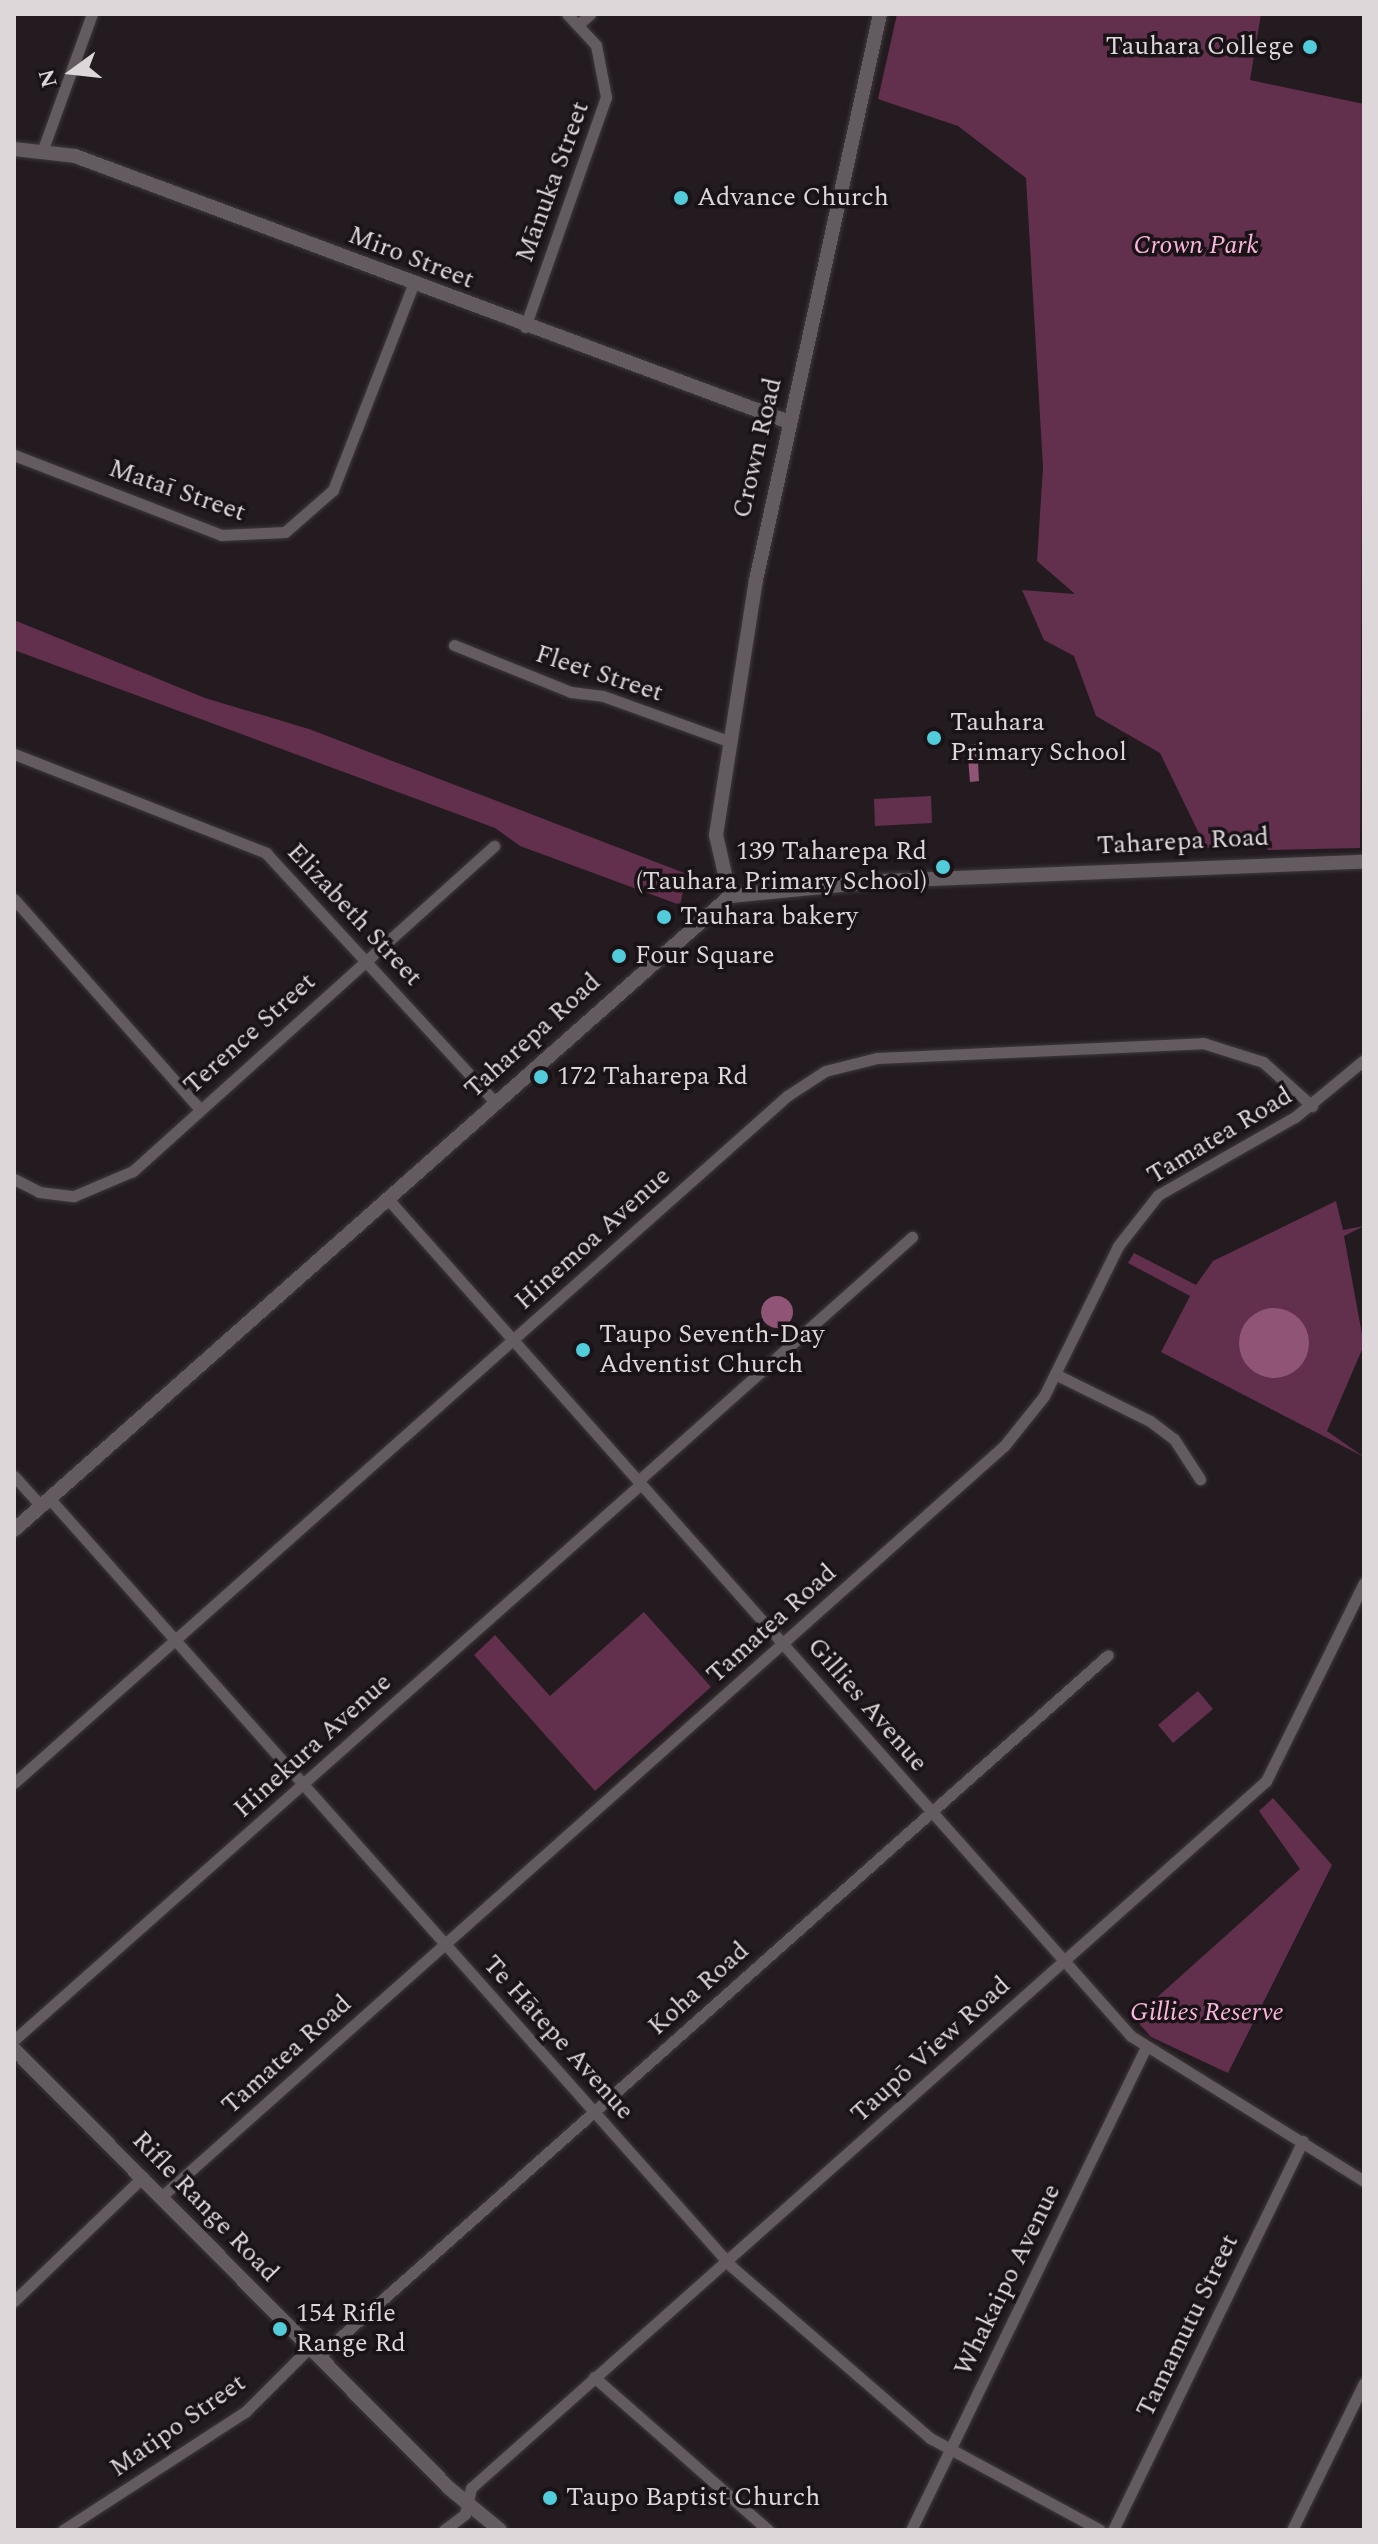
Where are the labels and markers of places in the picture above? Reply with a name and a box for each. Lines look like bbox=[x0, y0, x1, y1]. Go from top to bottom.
place label: Tauhara College bbox=[1105, 31, 1294, 63]
marker: Tauhara College bbox=[1301, 38, 1319, 56]
place label: Advance Church bbox=[697, 182, 889, 214]
marker: Advance Church bbox=[672, 189, 690, 207]
place label: Tauhara Primary School bbox=[950, 707, 1127, 768]
marker: Tauhara Primary School bbox=[925, 729, 943, 747]
place label: 139 Taharepa Rd (Tauhara Primary School) bbox=[636, 836, 927, 898]
marker: 139 Taharepa Rd (Tauhara Primary School) bbox=[934, 858, 952, 876]
place label: Tauhara bakery bbox=[680, 901, 858, 933]
marker: Tauhara bakery bbox=[655, 908, 673, 926]
place label: Four Square bbox=[635, 940, 775, 972]
marker: Four Square bbox=[610, 947, 628, 965]
place label: 172 Taharepa Rd bbox=[557, 1061, 748, 1093]
marker: 172 Taharepa Rd bbox=[532, 1068, 550, 1086]
place label: Taupo Seventh-Day Adventist Church bbox=[599, 1319, 825, 1380]
marker: Taupo Seventh-Day Adventist Church bbox=[574, 1341, 592, 1359]
place label: 154 Rifle Range Rd bbox=[296, 2298, 406, 2360]
marker: 154 Rifle Range Rd bbox=[271, 2320, 289, 2338]
place label: Taupo Baptist Church bbox=[566, 2482, 820, 2514]
marker: Taupo Baptist Church bbox=[541, 2489, 559, 2507]

